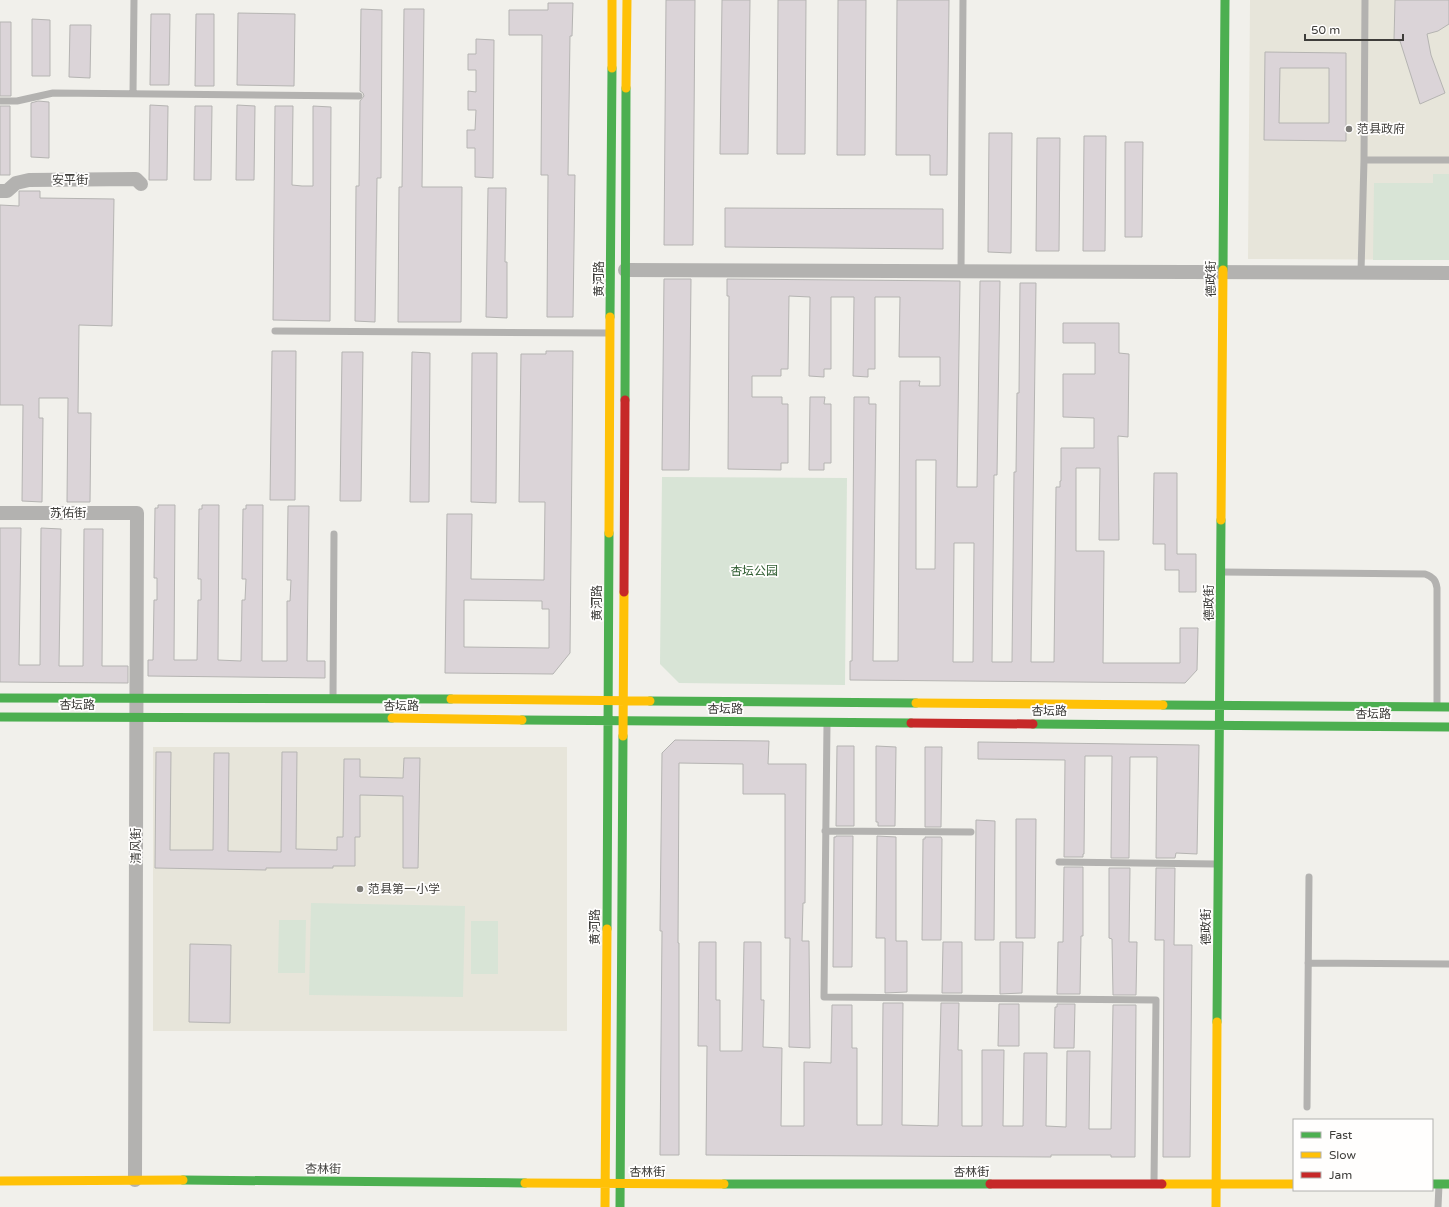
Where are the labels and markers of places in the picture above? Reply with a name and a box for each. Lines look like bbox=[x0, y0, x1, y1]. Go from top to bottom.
place label: 范县政府 bbox=[1357, 122, 1405, 136]
marker: 范县政府 bbox=[1344, 124, 1354, 134]
place label: 范县第一小学 bbox=[368, 882, 440, 896]
marker: 范县第一小学 bbox=[355, 884, 365, 894]

